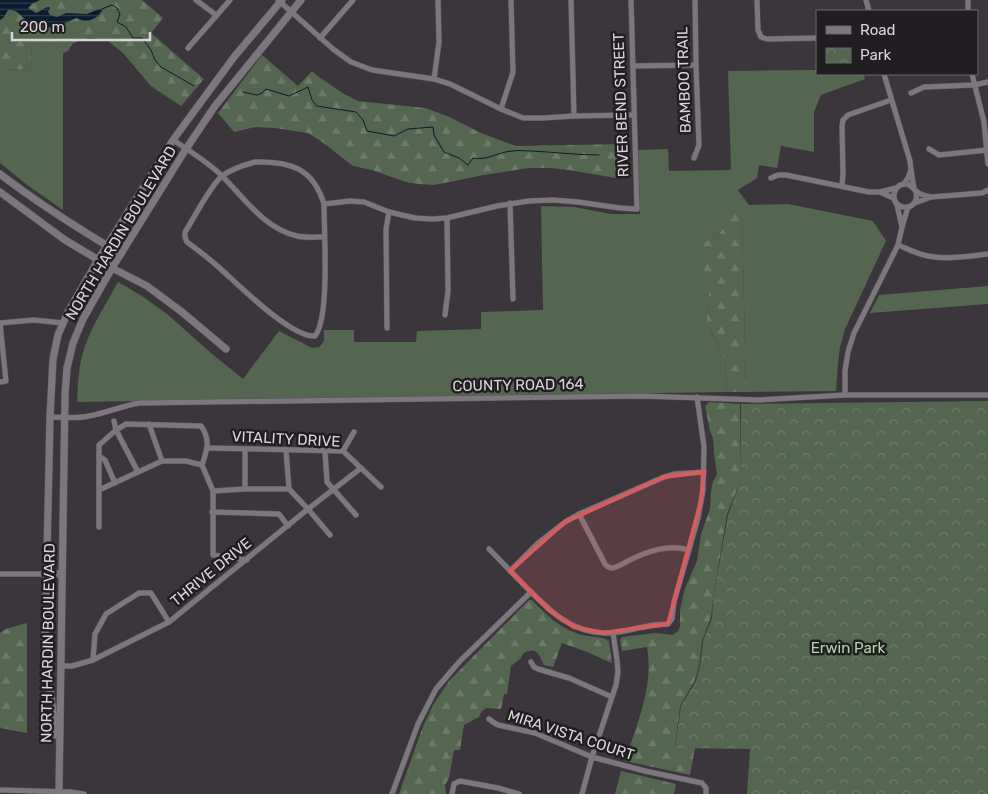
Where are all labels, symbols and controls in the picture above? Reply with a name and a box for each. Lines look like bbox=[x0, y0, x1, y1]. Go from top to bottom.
scale bar bbox=[12, 10, 150, 42]
legend bbox=[816, 10, 978, 75]
text: 200 m bbox=[20, 18, 65, 36]
text: Road bbox=[860, 21, 896, 39]
street label: BAMBOO TRAIL bbox=[673, 26, 695, 134]
street label: RIVER BEND STREET bbox=[609, 32, 633, 178]
text: Park bbox=[860, 46, 891, 64]
street label: NORTH HARDIN BOULEVARD bbox=[62, 143, 180, 323]
street label: COUNTY ROAD 164 bbox=[452, 375, 584, 395]
street label: VITALITY DRIVE bbox=[231, 427, 341, 451]
street label: THRIVE DRIVE bbox=[167, 534, 255, 610]
street label: NORTH HARDIN BOULEVARD bbox=[37, 543, 59, 743]
park label: Erwin Park bbox=[811, 639, 885, 657]
street label: MIRA VISTA COURT bbox=[506, 706, 637, 764]

